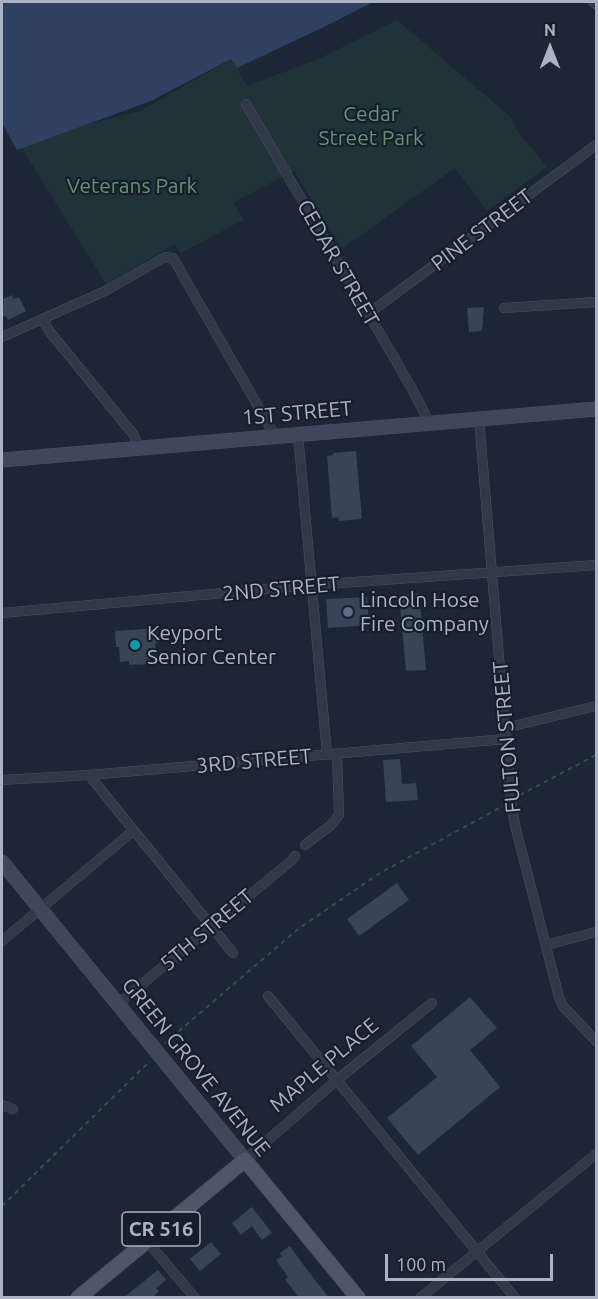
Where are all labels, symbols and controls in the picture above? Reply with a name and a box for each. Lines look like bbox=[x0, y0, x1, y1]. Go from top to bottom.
north arrow bbox=[520, 18, 580, 78]
text: N bbox=[544, 21, 556, 39]
park label: Cedar Street Park bbox=[318, 101, 424, 151]
park label: Veterans Park bbox=[67, 173, 197, 199]
street label: PINE STREET bbox=[426, 184, 538, 276]
street label: CEDAR STREET bbox=[292, 195, 384, 331]
street label: 1ST STREET bbox=[241, 396, 353, 430]
street label: 2ND STREET bbox=[221, 571, 341, 607]
place label: Lincoln Hose Fire Company bbox=[360, 587, 489, 637]
marker: Lincoln Hose Fire Company bbox=[341, 605, 355, 619]
place label: Keyport Senior Center bbox=[147, 620, 276, 670]
marker: Keyport Senior Center bbox=[128, 638, 142, 652]
street label: FULTON STREET bbox=[488, 660, 526, 814]
street label: 3RD STREET bbox=[195, 743, 313, 779]
street label: 5TH STREET bbox=[155, 884, 259, 976]
street label: GREEN GROVE AVENUE bbox=[116, 973, 276, 1161]
street label: MAPLE PLACE bbox=[265, 1012, 383, 1118]
road number: CR 516 bbox=[122, 1212, 200, 1246]
scale bar bbox=[388, 1242, 556, 1280]
text: 100 m bbox=[396, 1254, 446, 1274]

